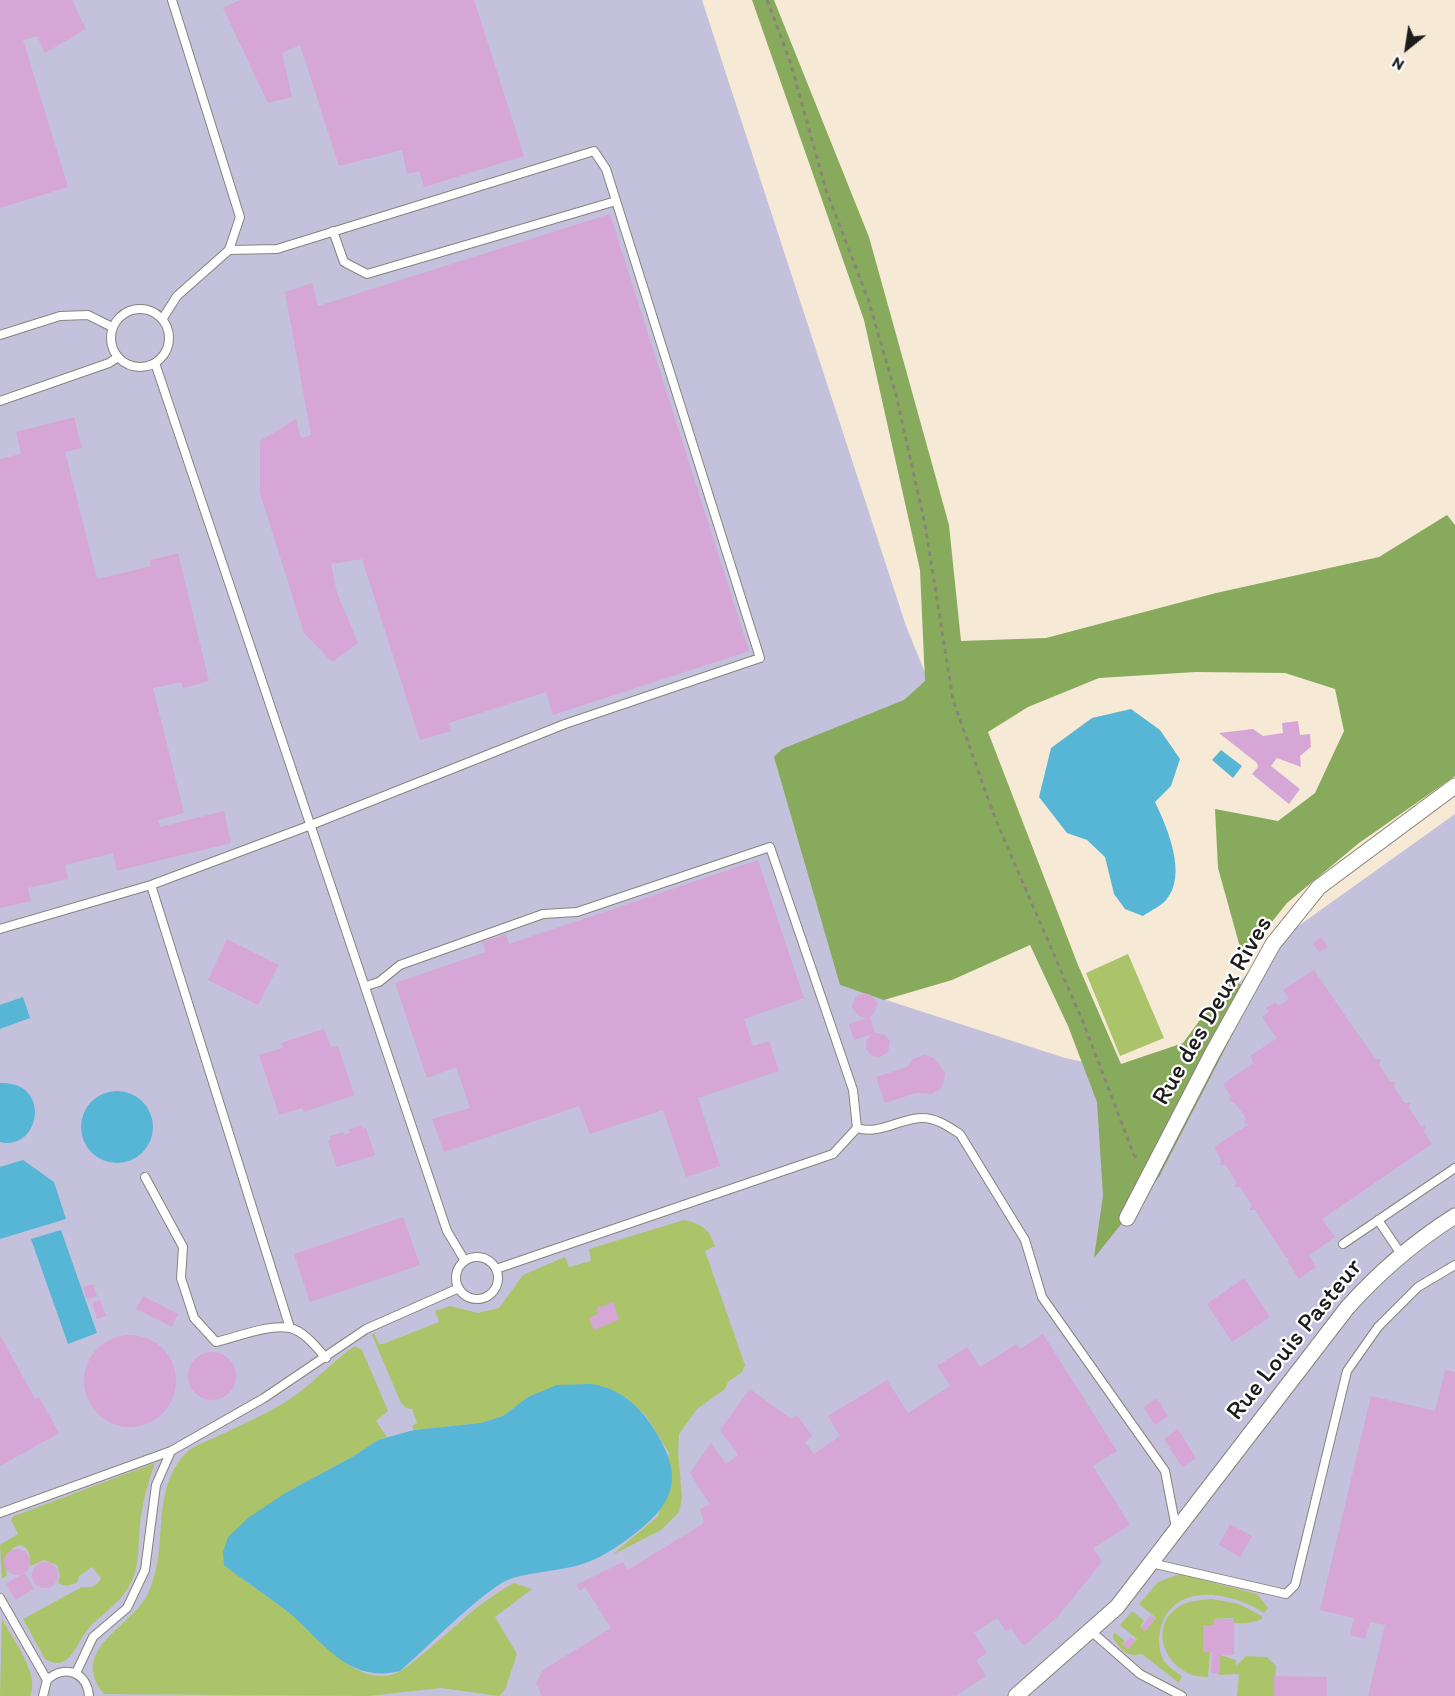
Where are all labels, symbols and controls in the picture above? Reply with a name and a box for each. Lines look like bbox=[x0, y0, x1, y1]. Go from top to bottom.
north arrow bbox=[1377, 18, 1437, 78]
text: N bbox=[1388, 53, 1407, 75]
street label: Rue des Deux Rives bbox=[1146, 911, 1280, 1111]
street label: Rue Louis Pasteur bbox=[1220, 1253, 1370, 1427]

